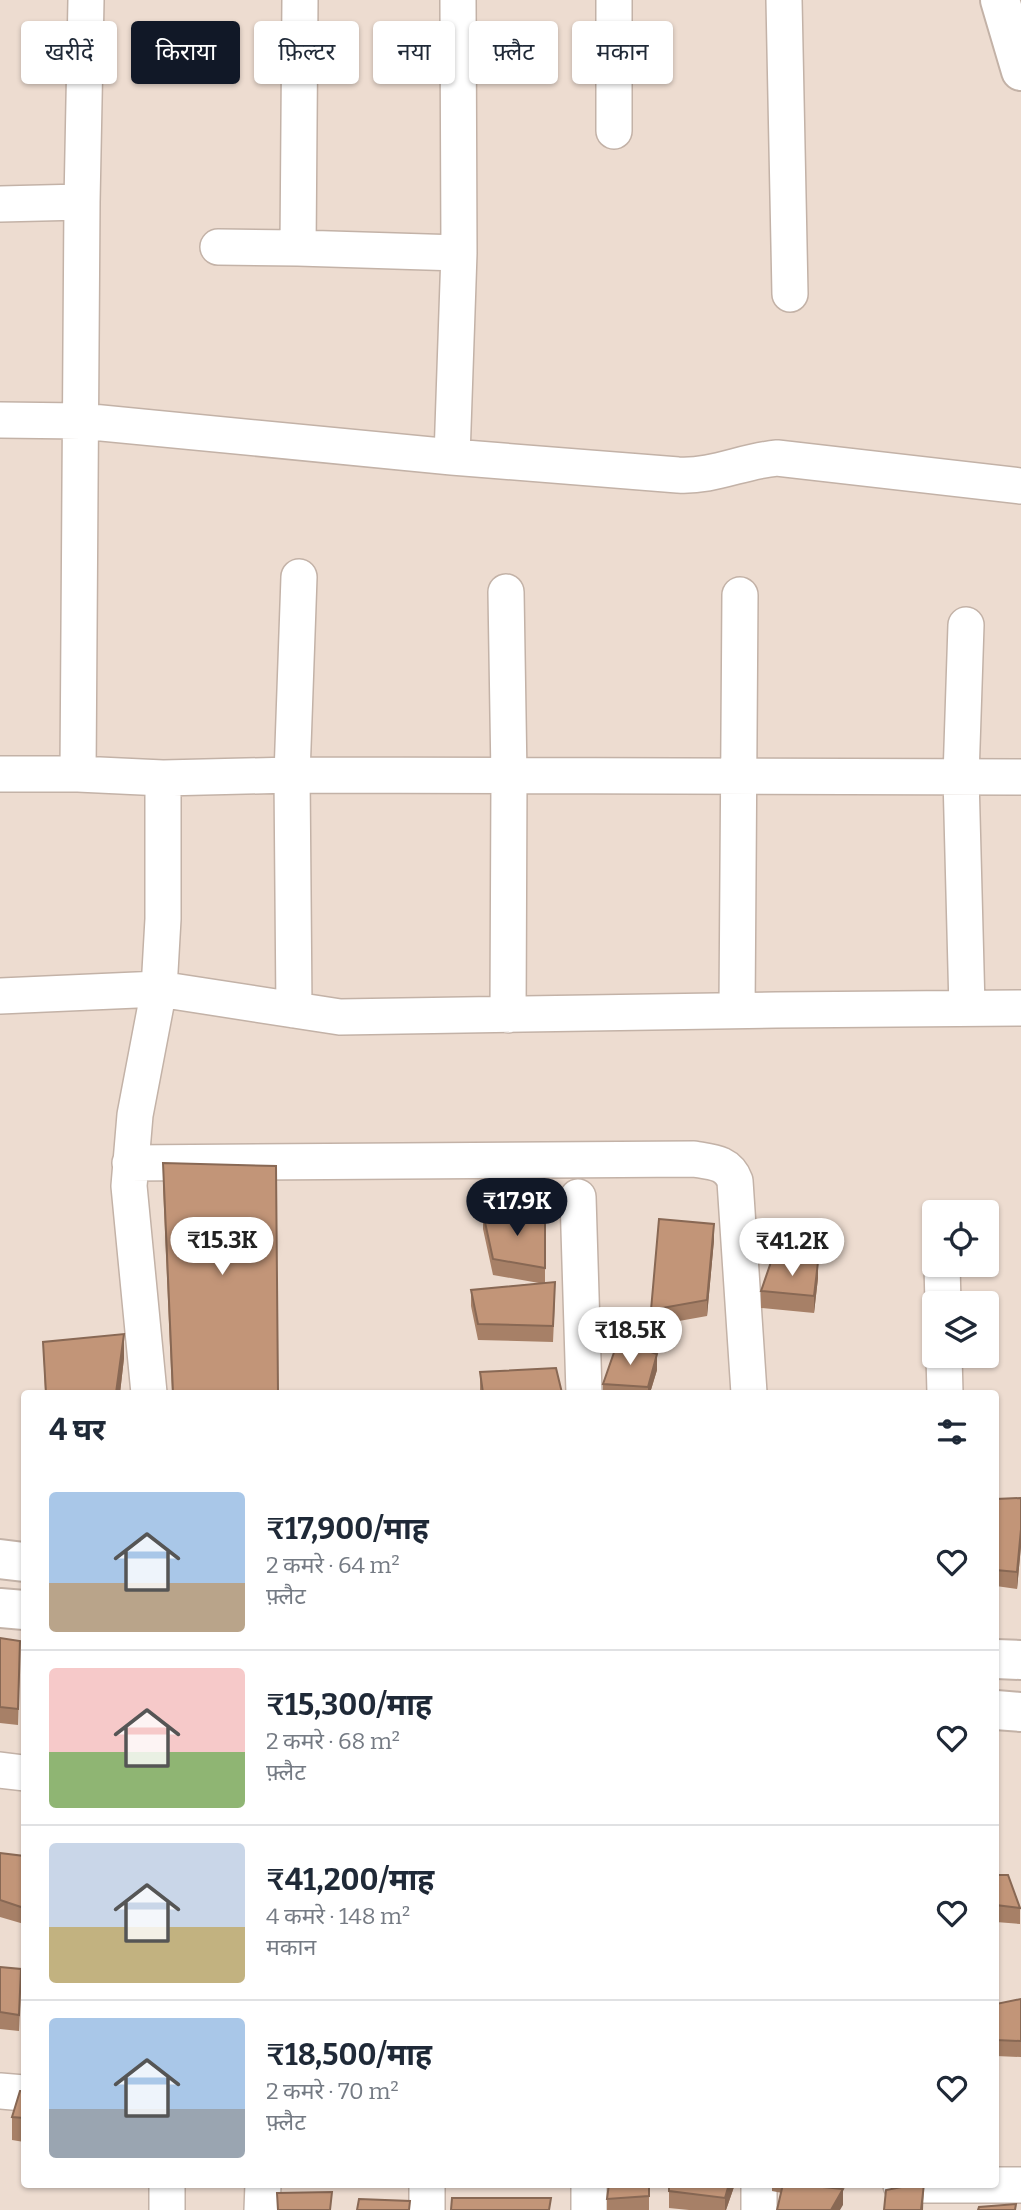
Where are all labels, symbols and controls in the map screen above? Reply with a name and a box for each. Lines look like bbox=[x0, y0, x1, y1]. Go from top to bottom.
chip: खरीदें bbox=[21, 21, 117, 84]
chip: किराया bbox=[131, 21, 240, 84]
chip: फ़िल्टर bbox=[254, 21, 359, 84]
chip: नया bbox=[373, 21, 455, 84]
chip: फ़्लैट bbox=[469, 21, 558, 84]
chip: मकान bbox=[572, 21, 673, 84]
pin: ₹17.9K bbox=[460, 1178, 574, 1238]
text: ₹17.9K bbox=[482, 1187, 552, 1215]
map controls bbox=[922, 1200, 999, 1368]
button: locate bbox=[922, 1200, 999, 1277]
pin: ₹15.3K bbox=[165, 1218, 279, 1277]
pin: ₹41.2K bbox=[735, 1218, 849, 1278]
text: ₹15.3K bbox=[186, 1226, 258, 1254]
text: ₹41.2K bbox=[755, 1227, 829, 1255]
button: layers bbox=[922, 1291, 999, 1368]
pin: ₹18.5K bbox=[573, 1308, 687, 1367]
text: ₹18.5K bbox=[594, 1316, 666, 1344]
text: 4 घर bbox=[49, 1412, 105, 1448]
icon: filters bbox=[933, 1413, 971, 1451]
text: ₹17,900/माह bbox=[266, 1511, 429, 1547]
icon: home bbox=[105, 1520, 189, 1604]
icon: heart bbox=[933, 1543, 971, 1581]
text: 2 कमरे · 64 m² bbox=[266, 1551, 400, 1579]
text: फ़्लैट bbox=[266, 1582, 306, 1610]
text: ₹15,300/माह bbox=[266, 1687, 432, 1723]
icon: home bbox=[105, 1696, 189, 1780]
icon: heart bbox=[933, 1719, 971, 1757]
text: 2 कमरे · 68 m² bbox=[266, 1727, 400, 1755]
text: फ़्लैट bbox=[266, 1758, 306, 1786]
text: ₹41,200/माह bbox=[266, 1862, 434, 1898]
icon: home bbox=[105, 1871, 189, 1955]
icon: heart bbox=[933, 1894, 971, 1932]
text: 4 कमरे · 148 m² bbox=[266, 1902, 410, 1930]
text: मकान bbox=[266, 1933, 316, 1961]
text: ₹18,500/माह bbox=[266, 2037, 432, 2073]
icon: home bbox=[105, 2046, 189, 2130]
icon: heart bbox=[933, 2069, 971, 2107]
text: 2 कमरे · 70 m² bbox=[266, 2077, 399, 2105]
text: फ़्लैट bbox=[266, 2108, 306, 2136]

